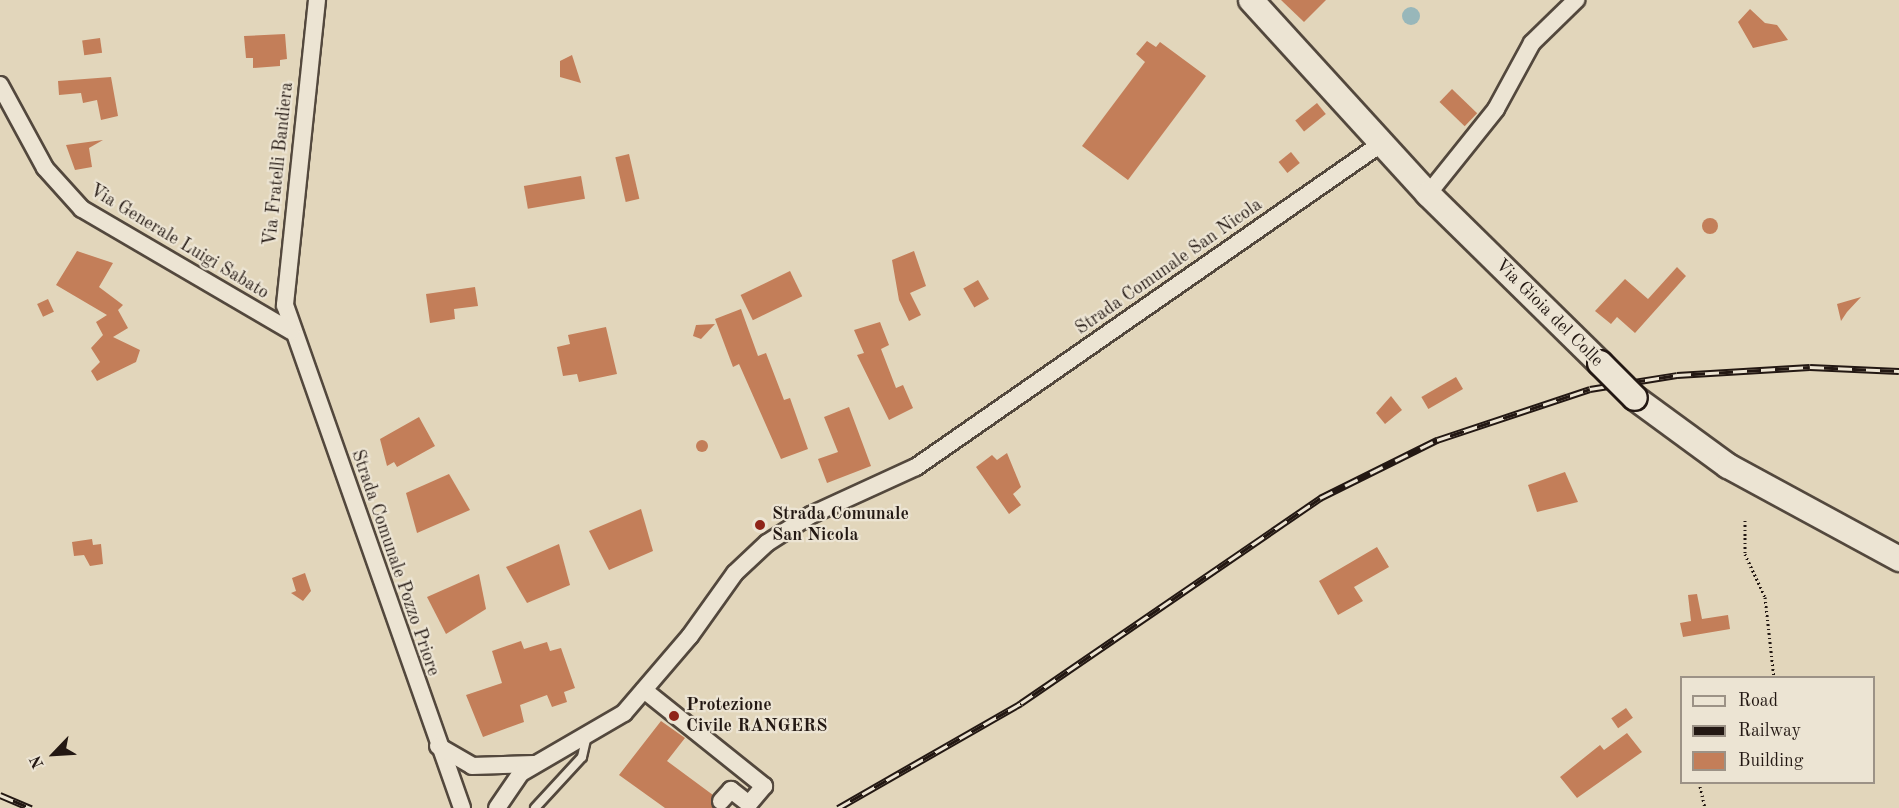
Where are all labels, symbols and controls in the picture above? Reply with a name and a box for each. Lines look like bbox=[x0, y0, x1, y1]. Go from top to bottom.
street label: Via Fratelli Bandiera bbox=[260, 81, 298, 247]
street label: Via Generale Luigi Sabato bbox=[86, 180, 272, 304]
street label: Strada Comunale San Nicola bbox=[1072, 194, 1266, 340]
street label: Via Gioia del Colle bbox=[1490, 254, 1608, 372]
street label: Strada Comunale Pozzo Priore bbox=[346, 447, 444, 679]
place label: Strada Comunale San Nicola bbox=[772, 504, 909, 546]
marker: Strada Comunale San Nicola bbox=[753, 518, 767, 532]
legend bbox=[1680, 676, 1875, 784]
text: Road bbox=[1738, 692, 1778, 710]
place label: Protezione Civile RANGERS bbox=[686, 695, 827, 738]
marker: Protezione Civile RANGERS bbox=[667, 709, 681, 723]
text: Railway bbox=[1738, 722, 1801, 740]
north arrow bbox=[24, 724, 84, 784]
text: Building bbox=[1738, 752, 1803, 770]
text: N bbox=[28, 753, 48, 771]

